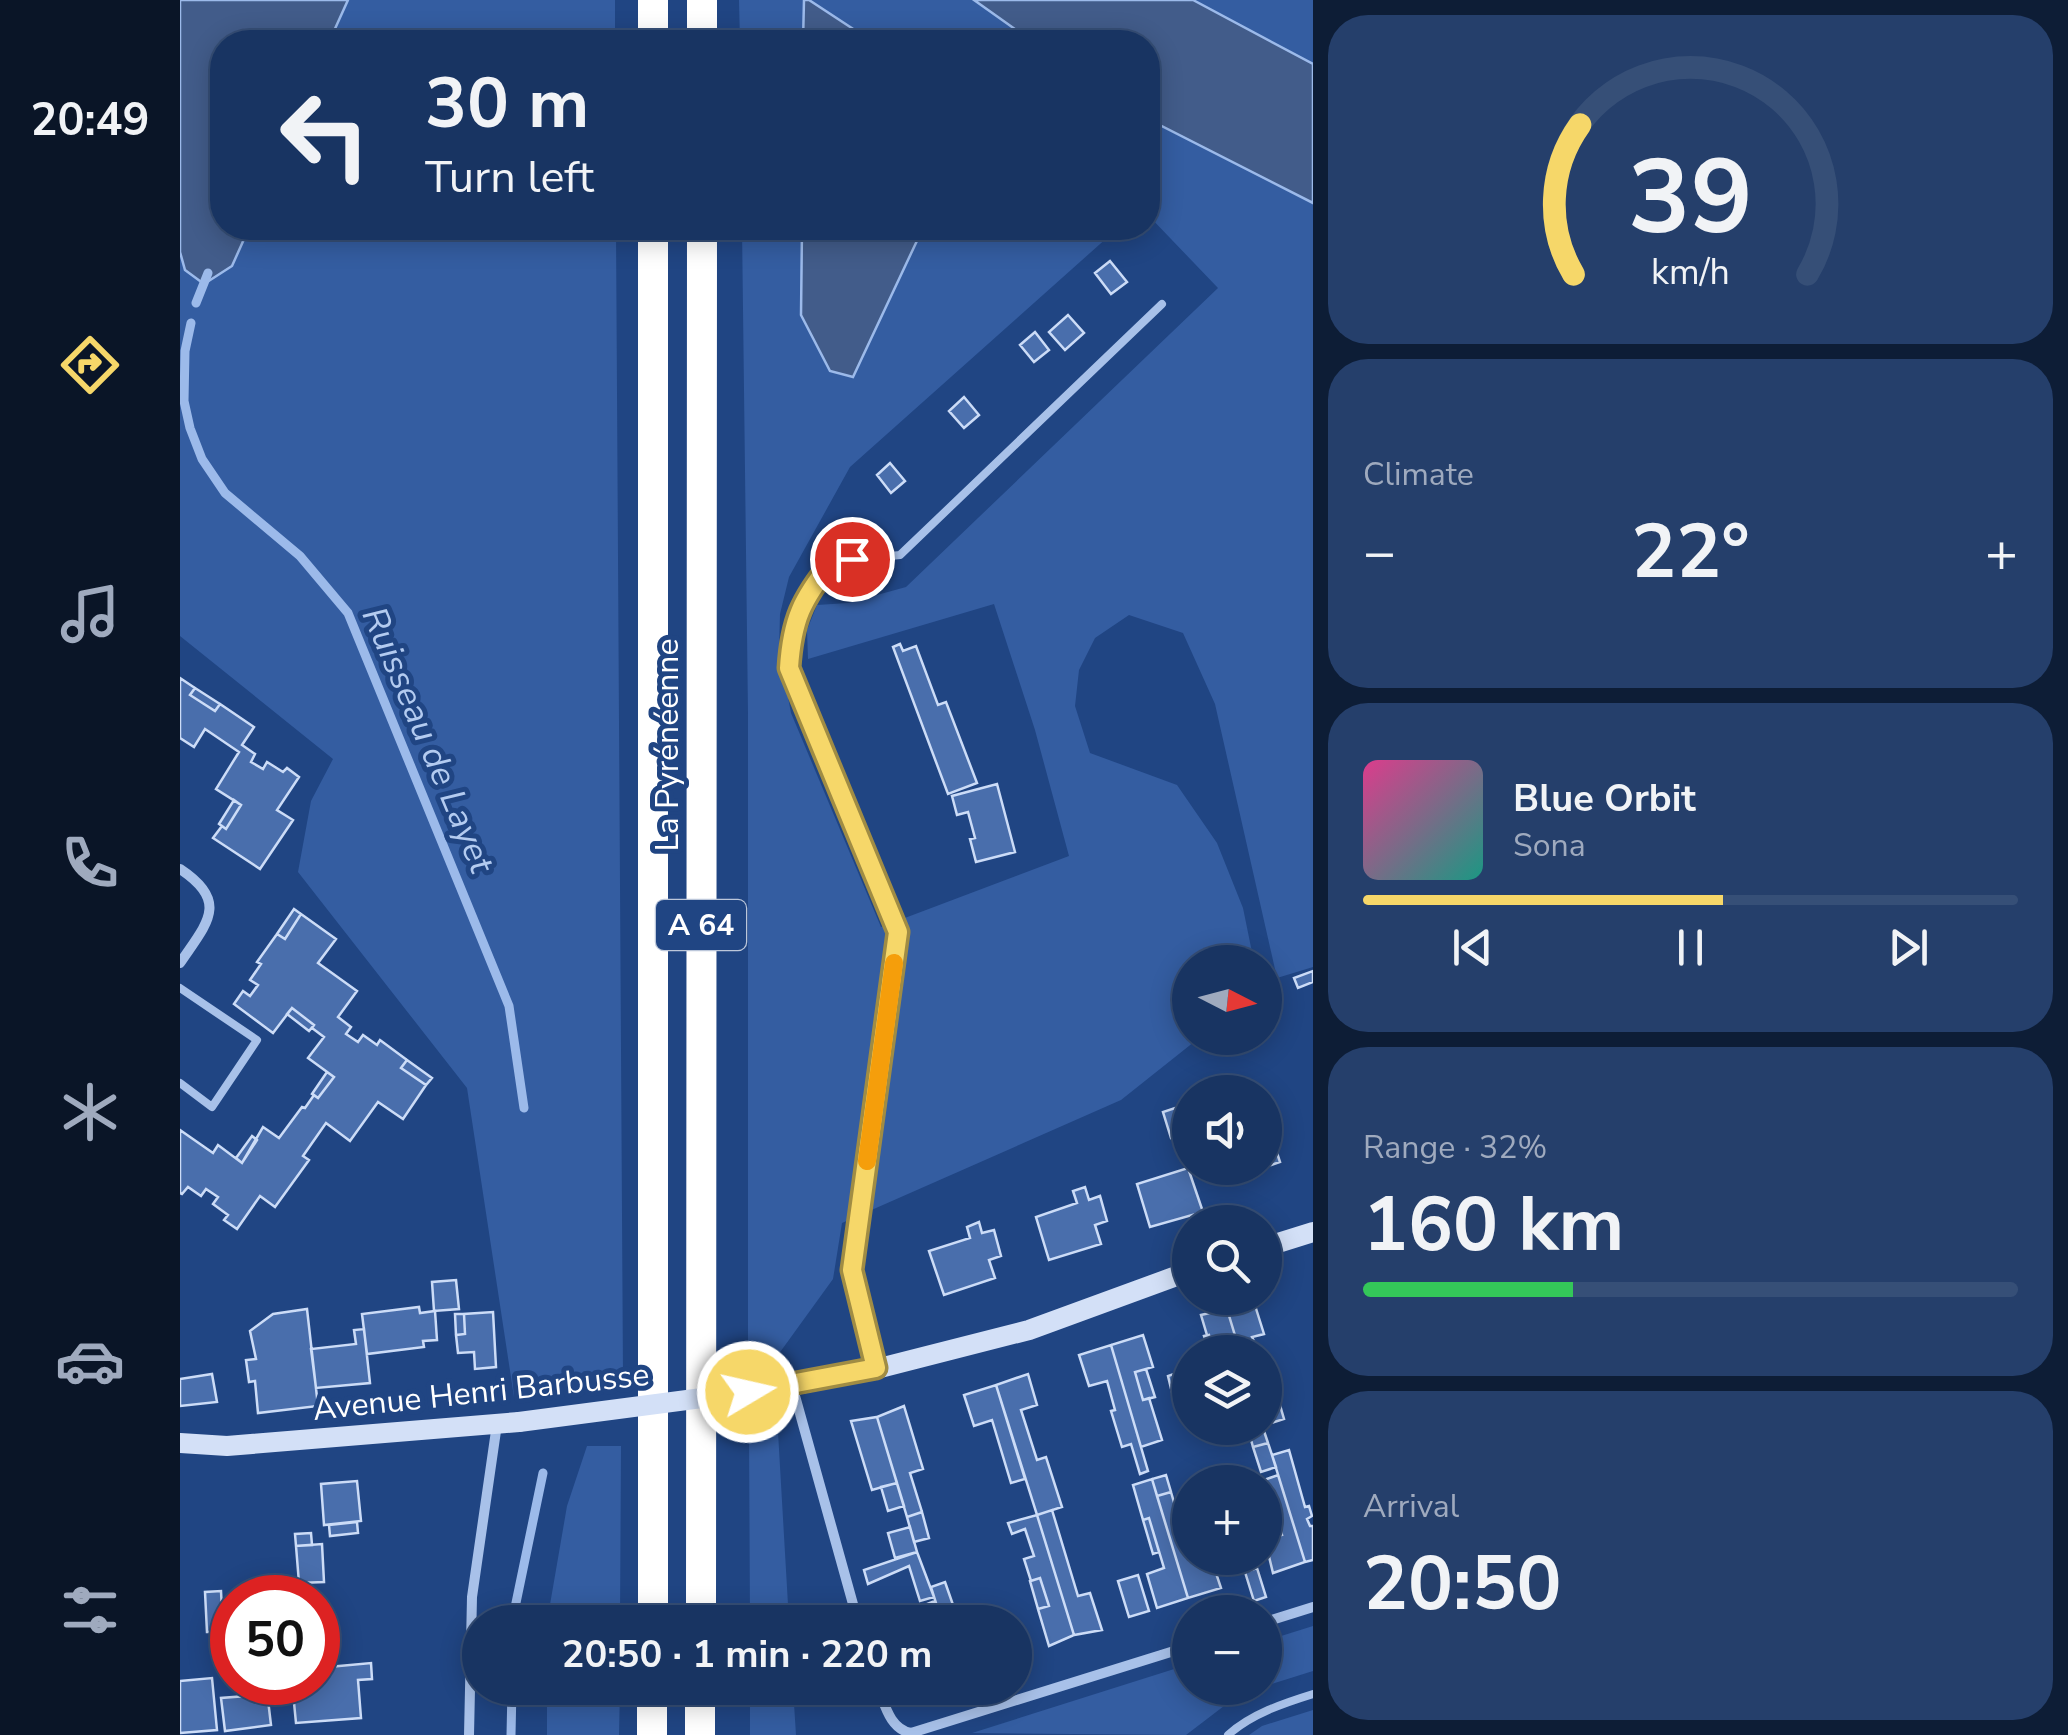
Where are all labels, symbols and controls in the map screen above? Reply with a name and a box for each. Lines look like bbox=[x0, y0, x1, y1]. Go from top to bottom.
text: 30 m bbox=[425, 56, 589, 152]
icon: left bbox=[260, 70, 390, 200]
text: 20:49 bbox=[30, 90, 150, 151]
text: 39 bbox=[1628, 127, 1753, 269]
text: Turn left bbox=[425, 147, 594, 208]
text: km/h bbox=[1651, 248, 1730, 297]
icon: directions bbox=[55, 330, 125, 400]
text: Climate bbox=[1363, 453, 1474, 496]
text: 22° bbox=[1631, 501, 1750, 603]
text: − bbox=[1363, 515, 1396, 590]
text: + bbox=[1985, 515, 2018, 590]
pin bbox=[810, 517, 895, 602]
icon: arrive bbox=[825, 532, 880, 587]
icon: music bbox=[55, 579, 125, 649]
water label: Ruisseau de Layet bbox=[351, 600, 506, 882]
street label: La Pyrénéenne bbox=[646, 638, 689, 852]
text: Blue Orbit bbox=[1513, 773, 1696, 824]
text: Sona bbox=[1513, 824, 1586, 867]
icon: phone bbox=[55, 828, 125, 898]
road number: A 64 bbox=[656, 900, 746, 950]
icon: previous bbox=[1445, 920, 1500, 975]
icon: pause bbox=[1663, 920, 1718, 975]
icon: next bbox=[1881, 920, 1936, 975]
north arrow bbox=[1172, 945, 1282, 1055]
map controls bbox=[1172, 945, 1282, 1705]
button: sound bbox=[1172, 1075, 1282, 1185]
icon: climate bbox=[55, 1077, 125, 1147]
text: Range · 32% bbox=[1363, 1126, 1547, 1169]
text: 160 km bbox=[1363, 1174, 1624, 1276]
button: search bbox=[1172, 1205, 1282, 1315]
icon: car bbox=[55, 1326, 125, 1396]
button: layers bbox=[1172, 1335, 1282, 1445]
position arrow bbox=[696, 1340, 800, 1444]
street label: Avenue Henri Barbusse bbox=[311, 1353, 651, 1431]
button: + bbox=[1172, 1465, 1282, 1575]
text: Arrival bbox=[1363, 1485, 1459, 1528]
text: 20:50 bbox=[1363, 1533, 1562, 1635]
icon: filters bbox=[55, 1575, 125, 1645]
speed limit sign: 50 bbox=[210, 1575, 340, 1705]
button: − bbox=[1172, 1595, 1282, 1705]
text: 20:50 · 1 min · 220 m bbox=[562, 1629, 932, 1680]

